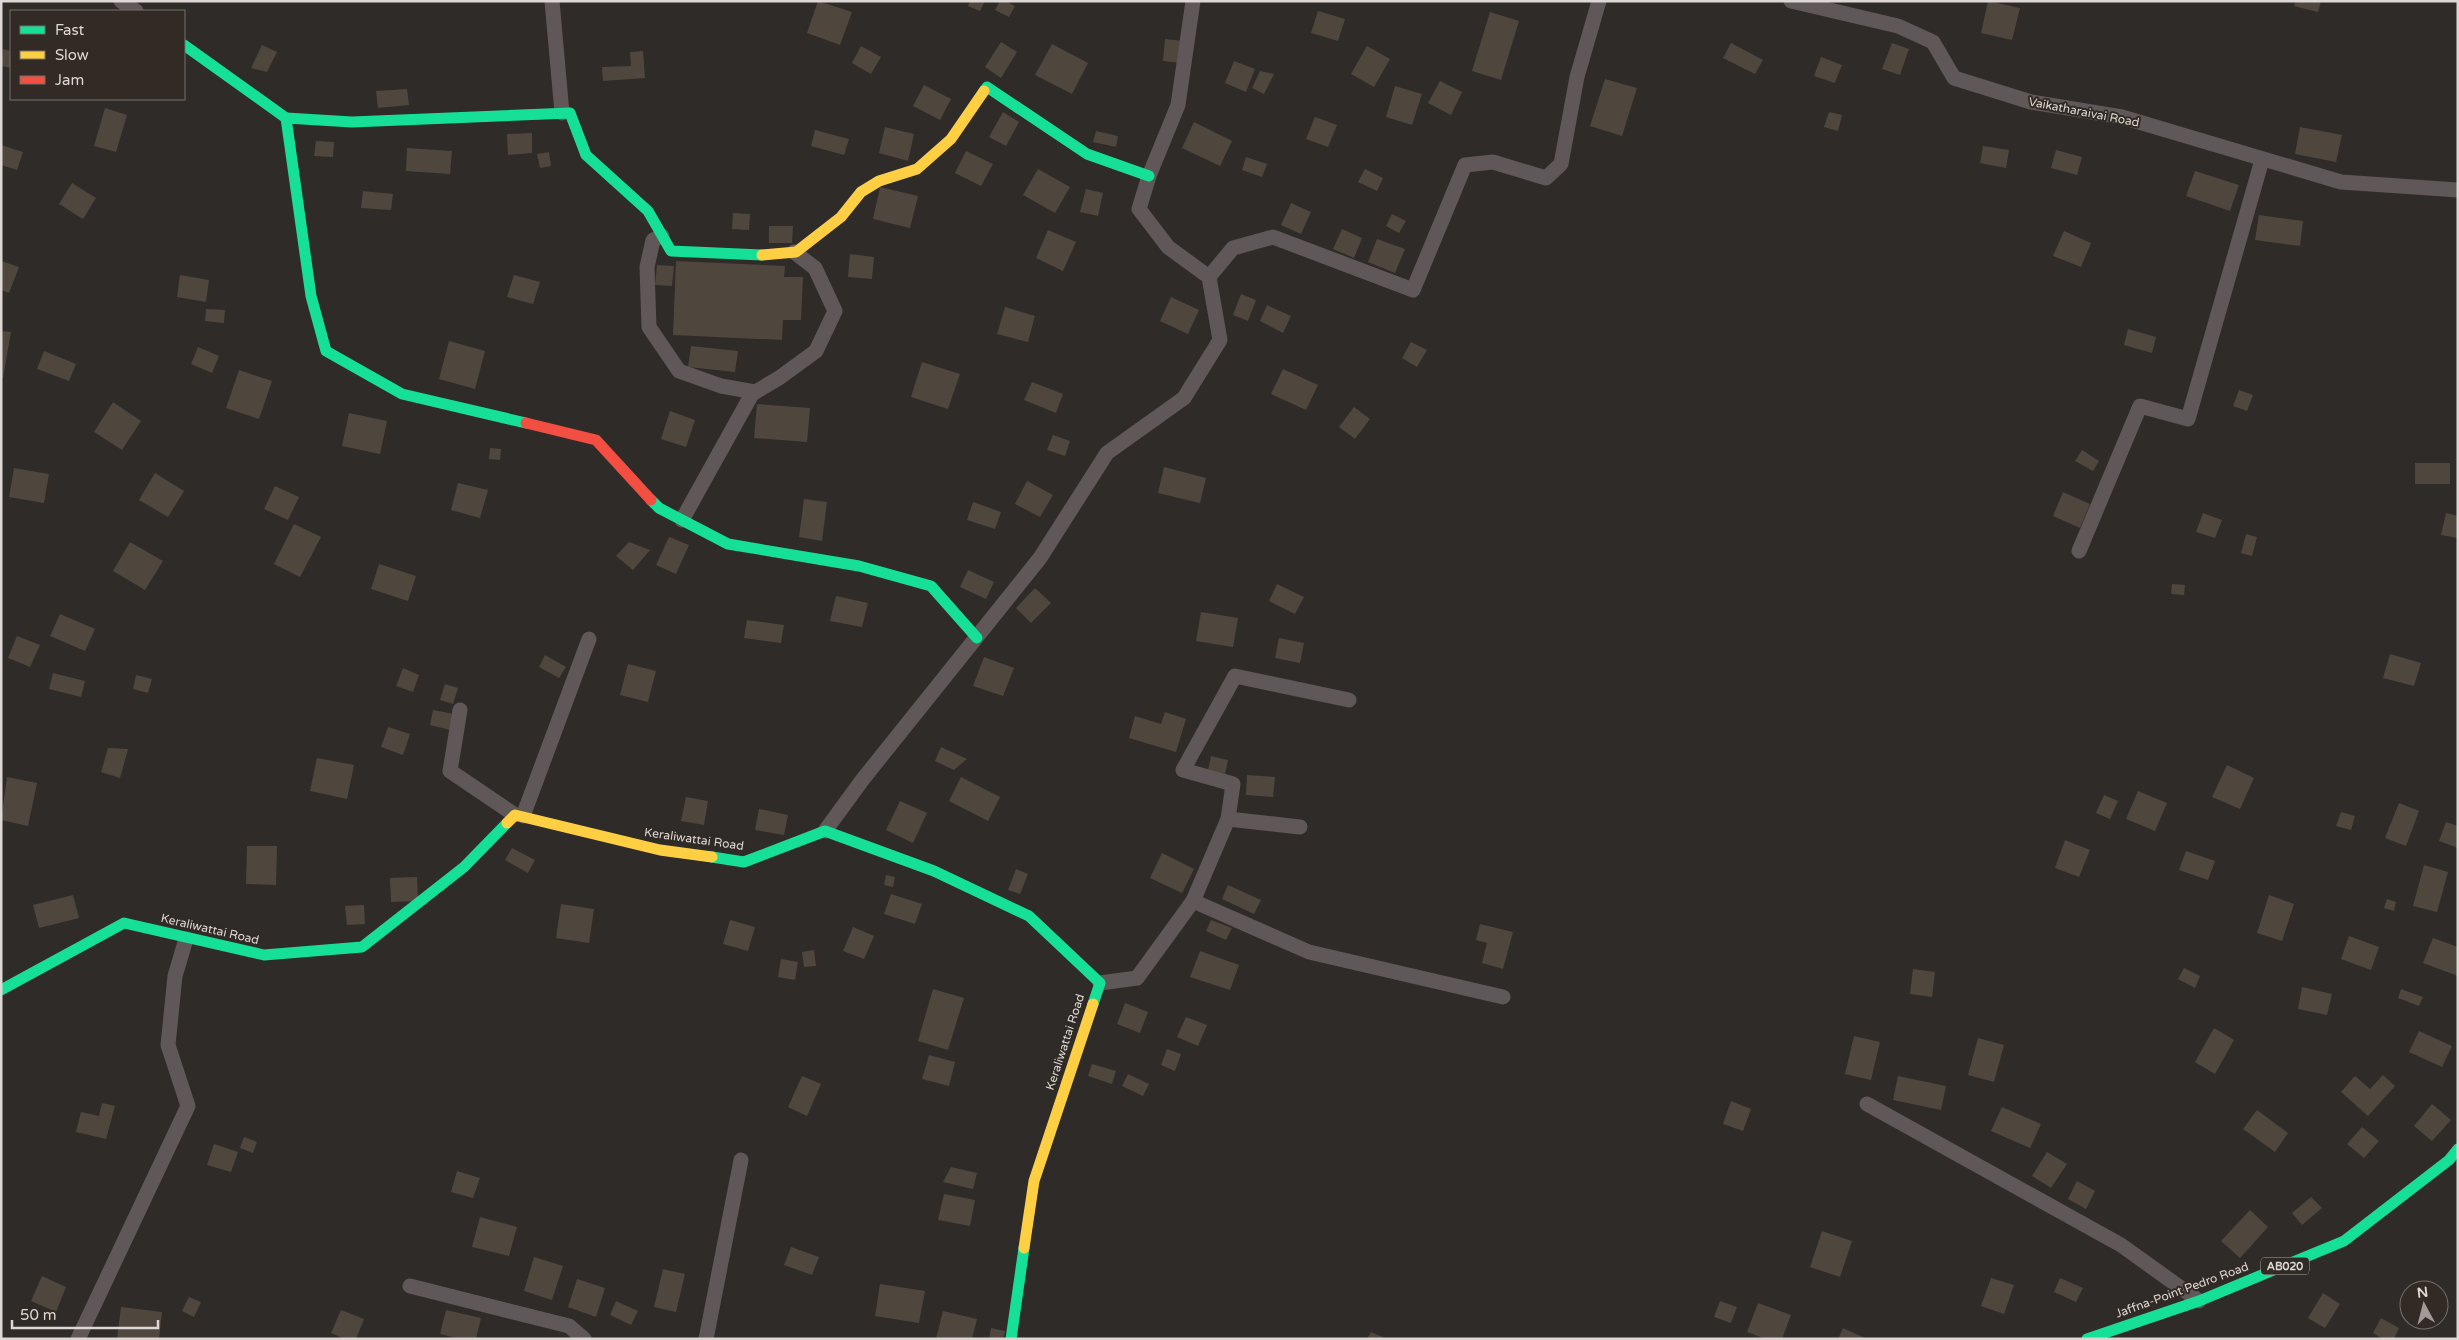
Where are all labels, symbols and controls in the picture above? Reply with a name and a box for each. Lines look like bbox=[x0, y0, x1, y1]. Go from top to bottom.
legend bbox=[10, 10, 185, 100]
text: Fast bbox=[55, 21, 85, 39]
text: Slow bbox=[55, 46, 89, 64]
text: Jam bbox=[55, 71, 84, 89]
street label: Vaikatharaivai Road bbox=[2027, 94, 2141, 130]
street label: Keraliwattai Road bbox=[643, 825, 745, 853]
street label: Keraliwattai Road bbox=[160, 911, 260, 947]
street label: Keraliwattai Road bbox=[1043, 992, 1087, 1092]
road number: AB020 bbox=[2261, 1258, 2309, 1274]
street label: Jaffna-Point Pedro Road bbox=[2113, 1259, 2251, 1321]
north arrow bbox=[2399, 1280, 2449, 1330]
text: N bbox=[2416, 1283, 2429, 1302]
scale bar bbox=[12, 1298, 159, 1330]
text: 50 m bbox=[20, 1306, 57, 1324]

